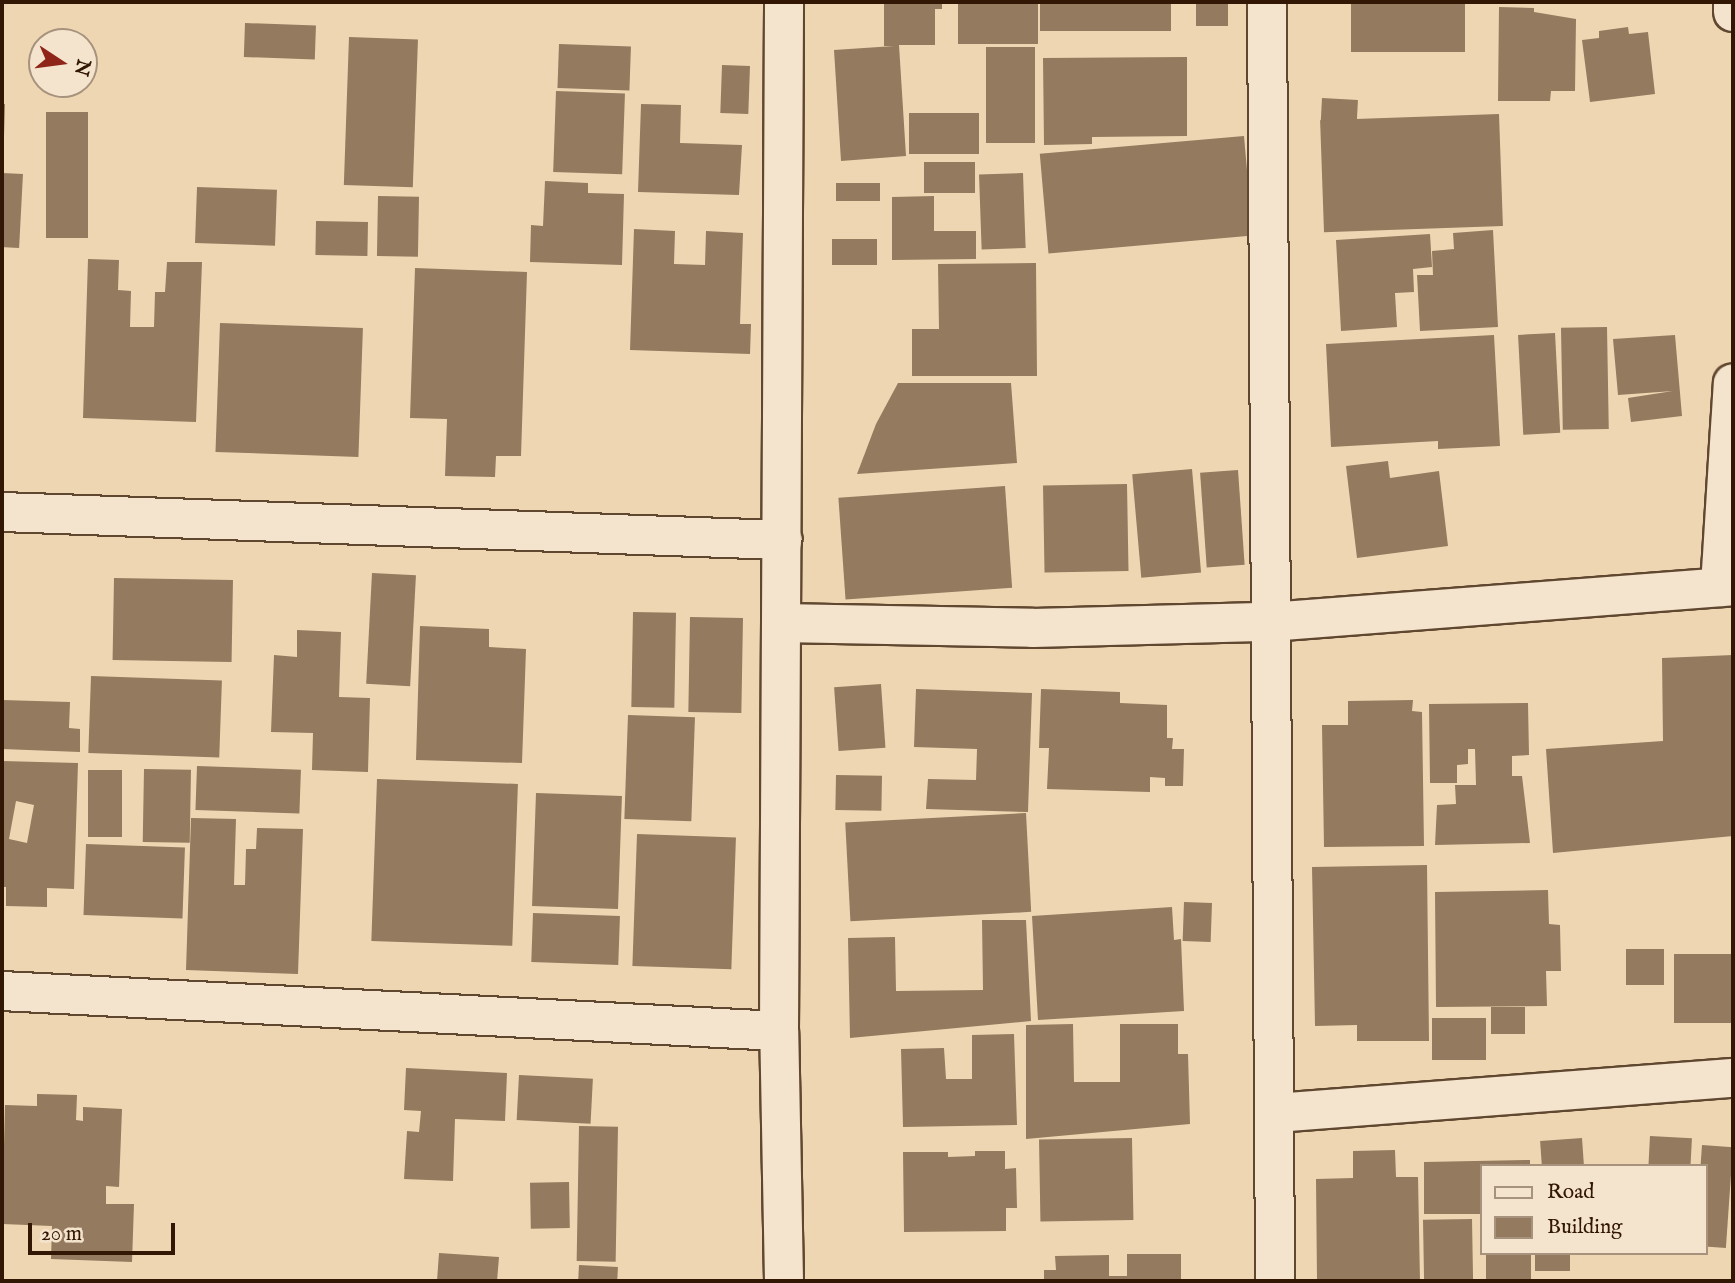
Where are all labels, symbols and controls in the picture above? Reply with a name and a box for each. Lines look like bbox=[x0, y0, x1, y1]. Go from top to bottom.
north arrow bbox=[28, 28, 98, 98]
text: N bbox=[68, 57, 95, 78]
legend bbox=[1480, 1164, 1707, 1255]
text: Road bbox=[1547, 1179, 1594, 1206]
scale bar bbox=[32, 1210, 178, 1254]
text: Building bbox=[1547, 1214, 1622, 1241]
text: 20 m bbox=[41, 1221, 82, 1248]

